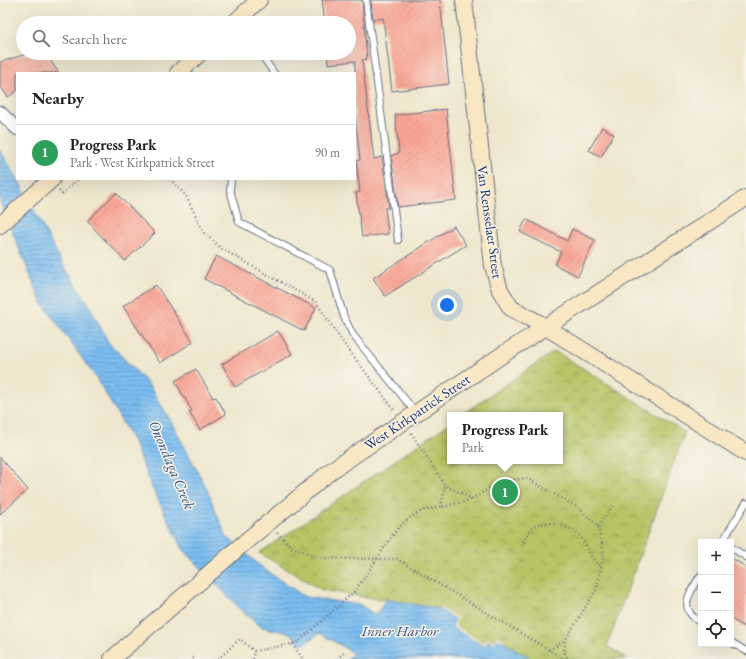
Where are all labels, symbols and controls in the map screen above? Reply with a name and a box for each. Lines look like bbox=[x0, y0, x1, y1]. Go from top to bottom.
search box bbox=[16, 16, 356, 60]
icon: search bbox=[30, 27, 52, 49]
text: Search here bbox=[62, 29, 127, 48]
text: Nearby bbox=[32, 87, 84, 109]
text: Progress Park bbox=[70, 135, 157, 154]
text: 1 bbox=[42, 144, 48, 161]
text: 90 m bbox=[315, 144, 340, 161]
text: Park · West Kirkpatrick Street bbox=[70, 154, 215, 171]
street label: Van Rensselaer Street bbox=[473, 164, 507, 280]
your location bbox=[437, 295, 457, 315]
street label: West Kirkpatrick Street bbox=[361, 370, 474, 454]
popup bbox=[447, 412, 563, 464]
water label: Onondaga Creek bbox=[145, 417, 200, 512]
text: Progress Park bbox=[462, 420, 548, 439]
text: Park bbox=[462, 439, 484, 456]
pin: 1 bbox=[492, 477, 518, 507]
map controls bbox=[698, 539, 734, 647]
button: + bbox=[698, 539, 734, 575]
button: − bbox=[698, 575, 734, 611]
button: locate bbox=[698, 611, 734, 647]
water label: Inner Harbor bbox=[361, 621, 440, 640]

